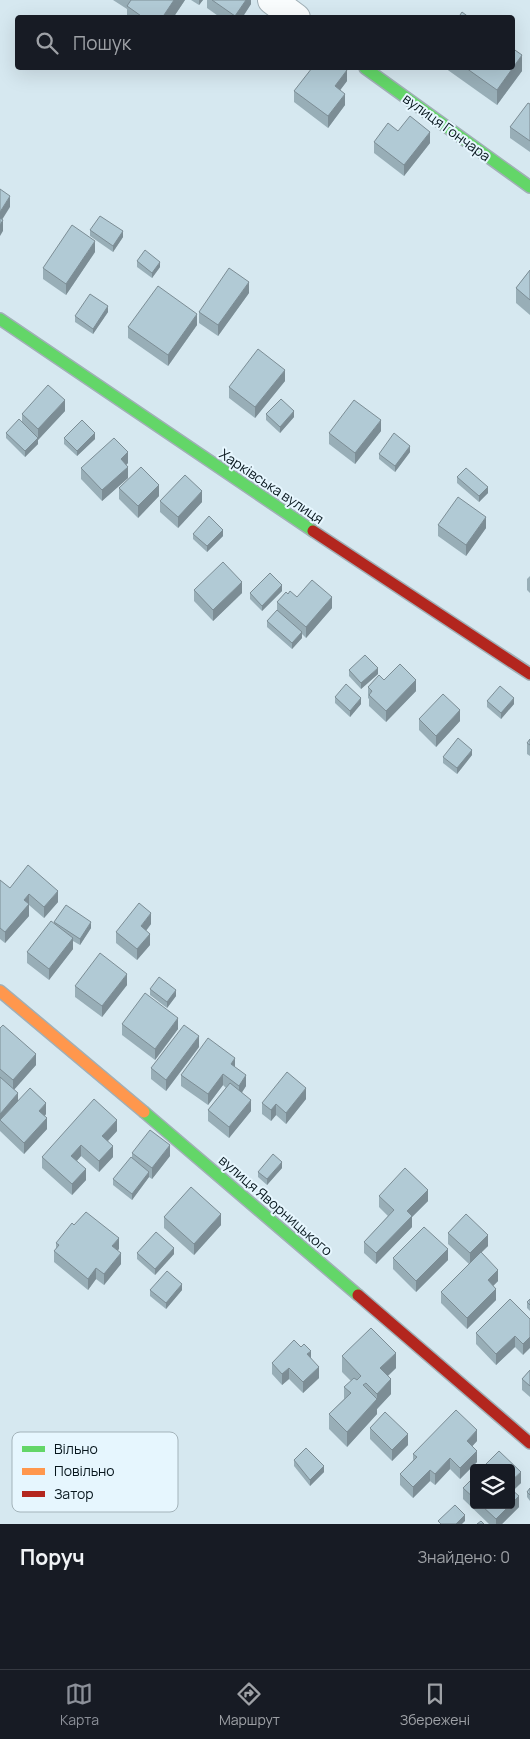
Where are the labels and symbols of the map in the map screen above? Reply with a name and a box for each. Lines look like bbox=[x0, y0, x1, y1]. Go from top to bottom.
street label: вулиця Гончара bbox=[399, 89, 495, 165]
street label: Харківська вулиця bbox=[216, 444, 328, 528]
street label: вулиця Яворницького bbox=[215, 1150, 337, 1260]
legend bbox=[12, 1432, 178, 1512]
text: Вільно bbox=[54, 1439, 98, 1458]
text: Повільно bbox=[54, 1461, 115, 1480]
text: Затор bbox=[54, 1484, 94, 1503]

